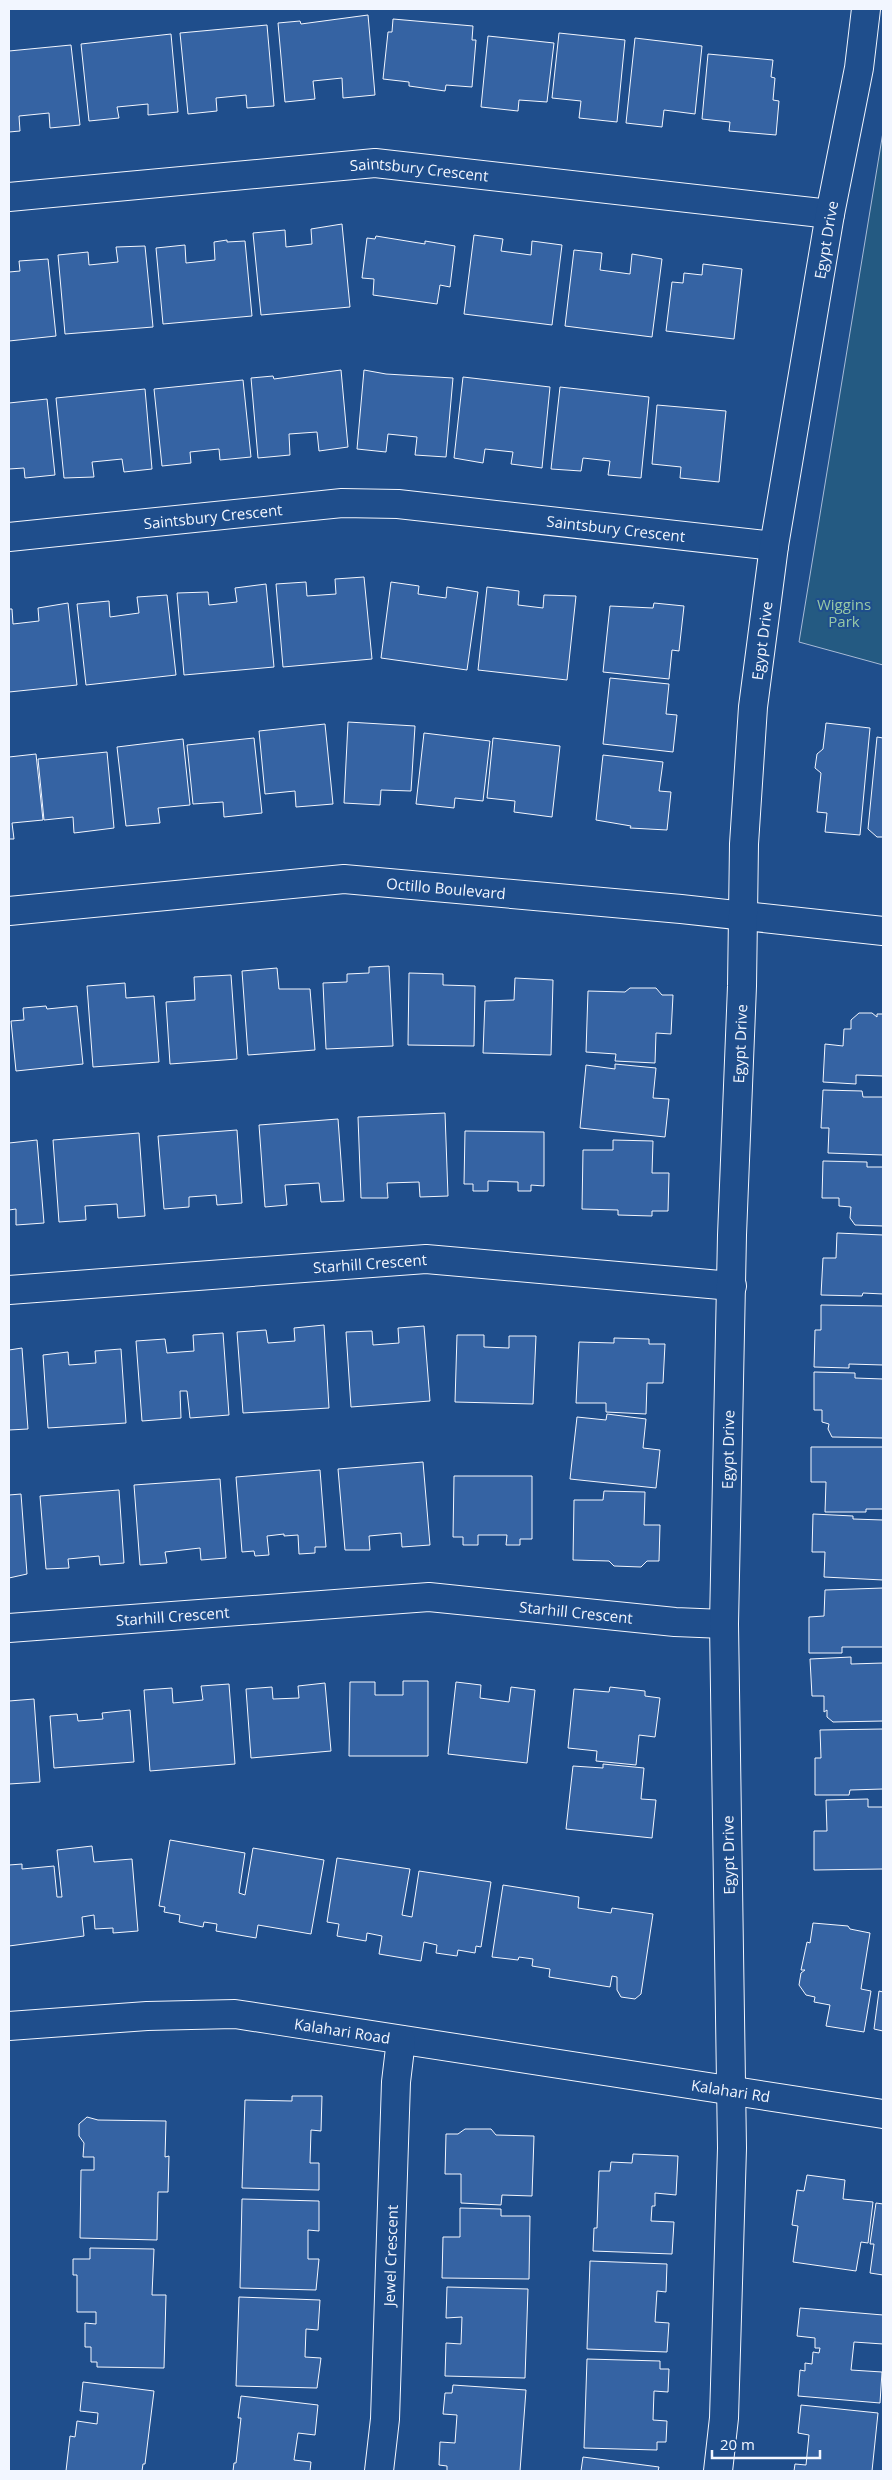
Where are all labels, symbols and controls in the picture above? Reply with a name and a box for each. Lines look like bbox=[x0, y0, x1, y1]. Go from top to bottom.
street label: Saintsbury Crescent bbox=[349, 153, 490, 186]
street label: Egypt Drive bbox=[809, 199, 842, 281]
street label: Saintsbury Crescent bbox=[143, 499, 283, 533]
street label: Saintsbury Crescent bbox=[546, 511, 686, 546]
park label: Wiggins Park bbox=[817, 594, 871, 631]
street label: Egypt Drive bbox=[747, 600, 777, 681]
street label: Octillo Boulevard bbox=[385, 873, 507, 903]
street label: Egypt Drive bbox=[728, 1004, 751, 1084]
street label: Starhill Crescent bbox=[312, 1249, 428, 1277]
street label: Egypt Drive bbox=[717, 1410, 738, 1489]
street label: Starhill Crescent bbox=[518, 1596, 634, 1628]
street label: Starhill Crescent bbox=[115, 1602, 230, 1630]
street label: Egypt Drive bbox=[717, 1815, 739, 1895]
street label: Kalahari Road bbox=[293, 2013, 392, 2048]
street label: Kalahari Rd bbox=[690, 2075, 772, 2106]
street label: Jewel Crescent bbox=[379, 2204, 402, 2309]
scale bar bbox=[712, 2428, 820, 2460]
text: 20 m bbox=[720, 2434, 755, 2454]

